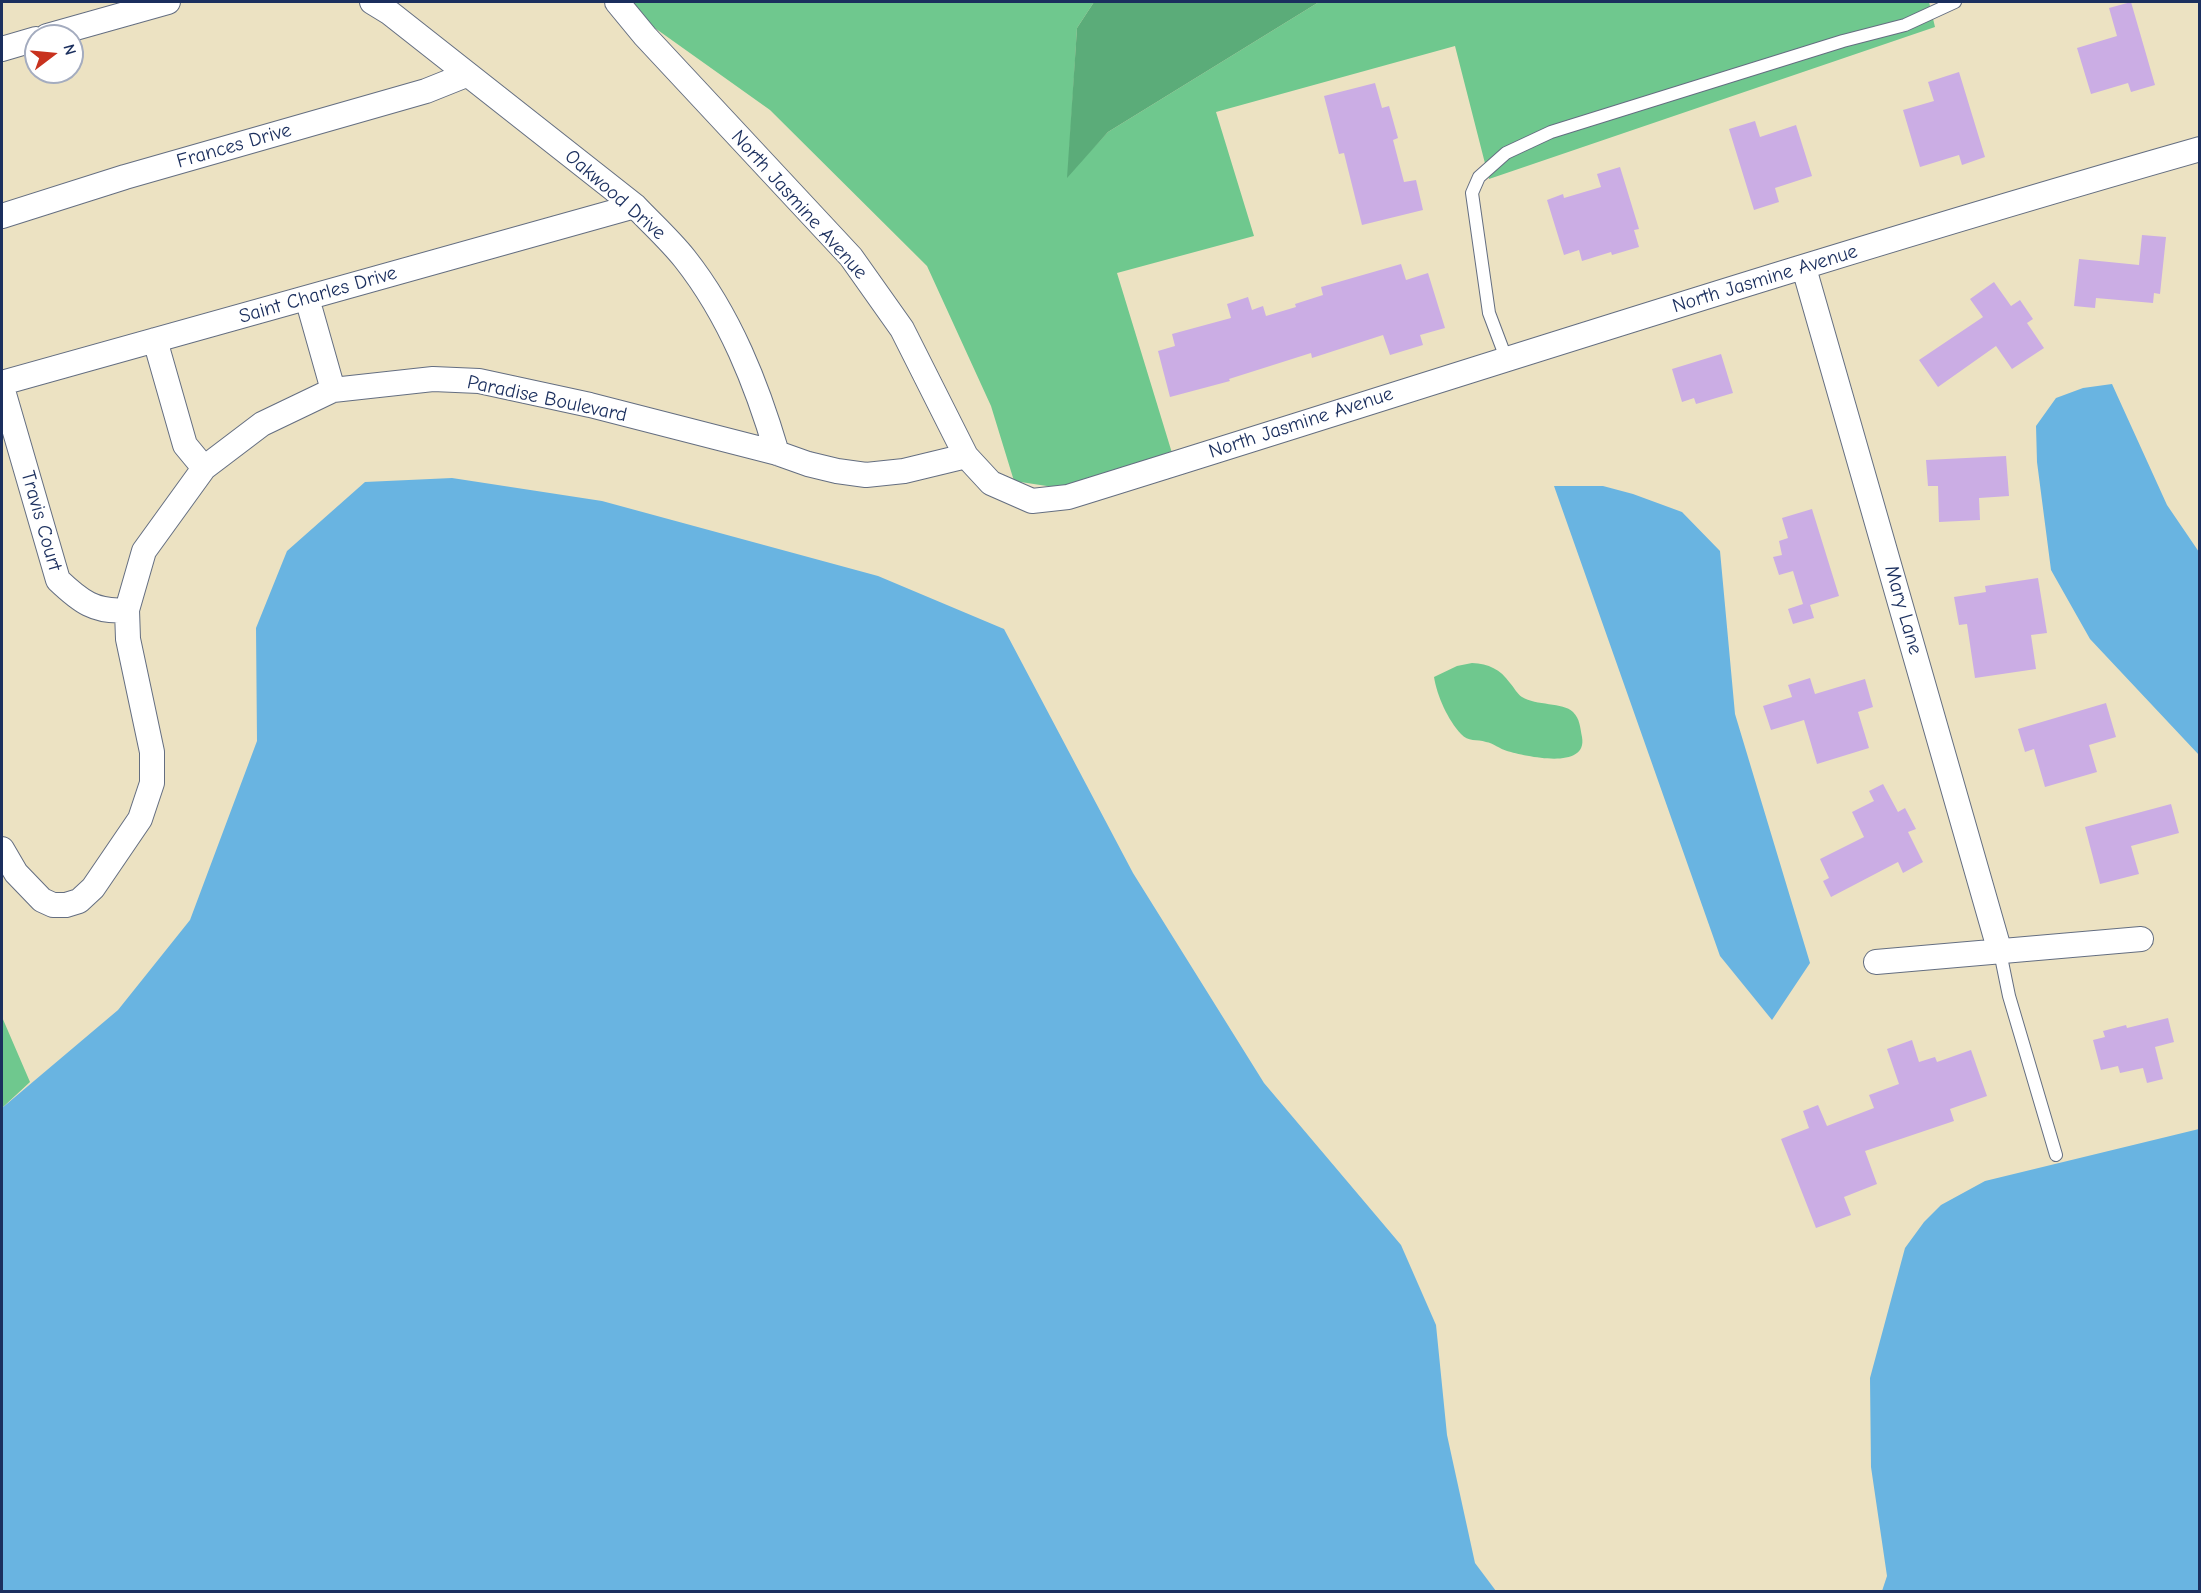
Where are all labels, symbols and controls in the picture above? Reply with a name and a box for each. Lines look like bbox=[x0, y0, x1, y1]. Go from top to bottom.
north arrow bbox=[24, 24, 84, 84]
text: N bbox=[59, 42, 79, 57]
street label: Frances Drive bbox=[174, 118, 294, 174]
street label: North Jasmine Avenue bbox=[726, 126, 872, 284]
street label: Oakwood Drive bbox=[560, 145, 670, 245]
street label: North Jasmine Avenue bbox=[1670, 239, 1860, 319]
street label: Saint Charles Drive bbox=[236, 261, 400, 329]
street label: Paradise Boulevard bbox=[465, 370, 629, 428]
street label: North Jasmine Avenue bbox=[1206, 382, 1396, 464]
street label: Travis Court bbox=[15, 468, 67, 574]
street label: Mary Lane bbox=[1879, 563, 1927, 657]

